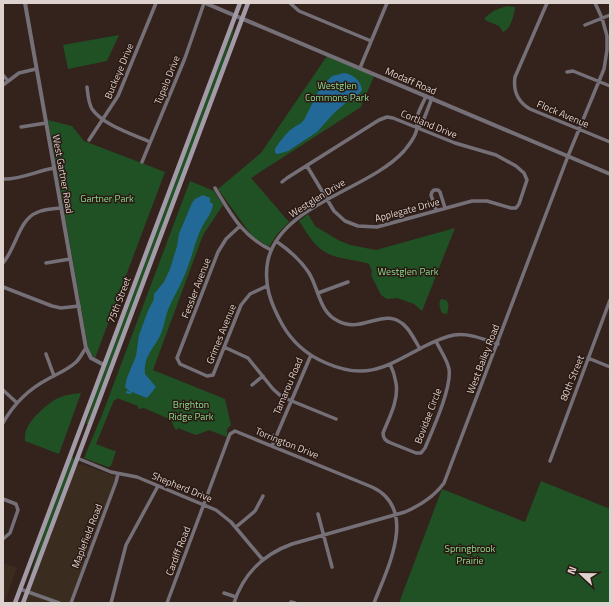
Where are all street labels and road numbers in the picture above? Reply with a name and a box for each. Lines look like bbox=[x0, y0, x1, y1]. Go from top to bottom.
street label: Buckeye Drive bbox=[101, 41, 137, 101]
street label: Tupelo Drive bbox=[150, 53, 184, 107]
street label: Modaff Road bbox=[383, 63, 439, 99]
street label: Flock Avenue bbox=[535, 96, 591, 132]
street label: Cortland Drive bbox=[399, 106, 459, 142]
street label: West Gartner Road bbox=[49, 133, 77, 215]
street label: Westglen Drive bbox=[286, 175, 348, 221]
street label: Applegate Drive bbox=[373, 194, 441, 226]
street label: Fessler Avenue bbox=[178, 256, 214, 320]
street label: 75th Street bbox=[103, 274, 135, 325]
street label: Grimes Avenue bbox=[202, 302, 240, 366]
street label: West Bailey Road bbox=[463, 322, 503, 396]
street label: 80th Street bbox=[556, 352, 588, 403]
street label: Tamarou Road bbox=[269, 355, 307, 417]
street label: Bovidae Circle bbox=[410, 386, 446, 446]
street label: Torrington Drive bbox=[253, 423, 321, 463]
street label: Shepherd Drive bbox=[149, 468, 215, 506]
street label: Maplefield Road bbox=[68, 502, 106, 570]
street label: Cardiff Road bbox=[162, 524, 194, 578]

